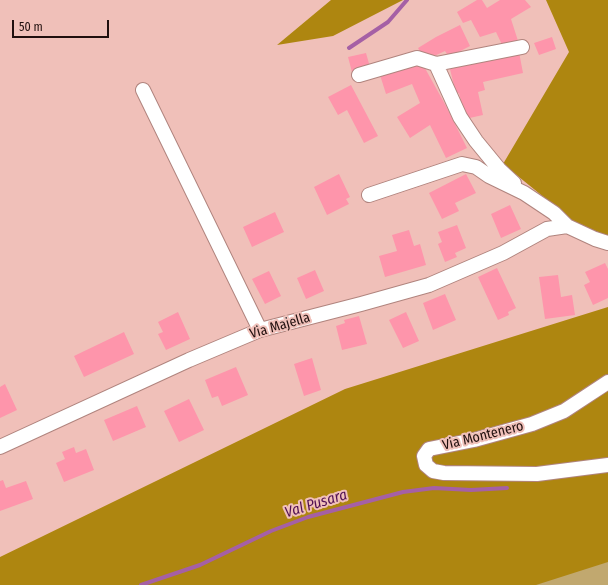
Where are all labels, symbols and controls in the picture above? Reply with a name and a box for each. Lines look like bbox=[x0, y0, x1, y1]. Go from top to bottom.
scale bar bbox=[14, 12, 111, 38]
text: 50 m bbox=[19, 20, 43, 34]
street label: Via Majella bbox=[248, 309, 312, 343]
street label: Via Montenero bbox=[441, 418, 525, 454]
water label: Val Pusara bbox=[283, 486, 349, 522]

